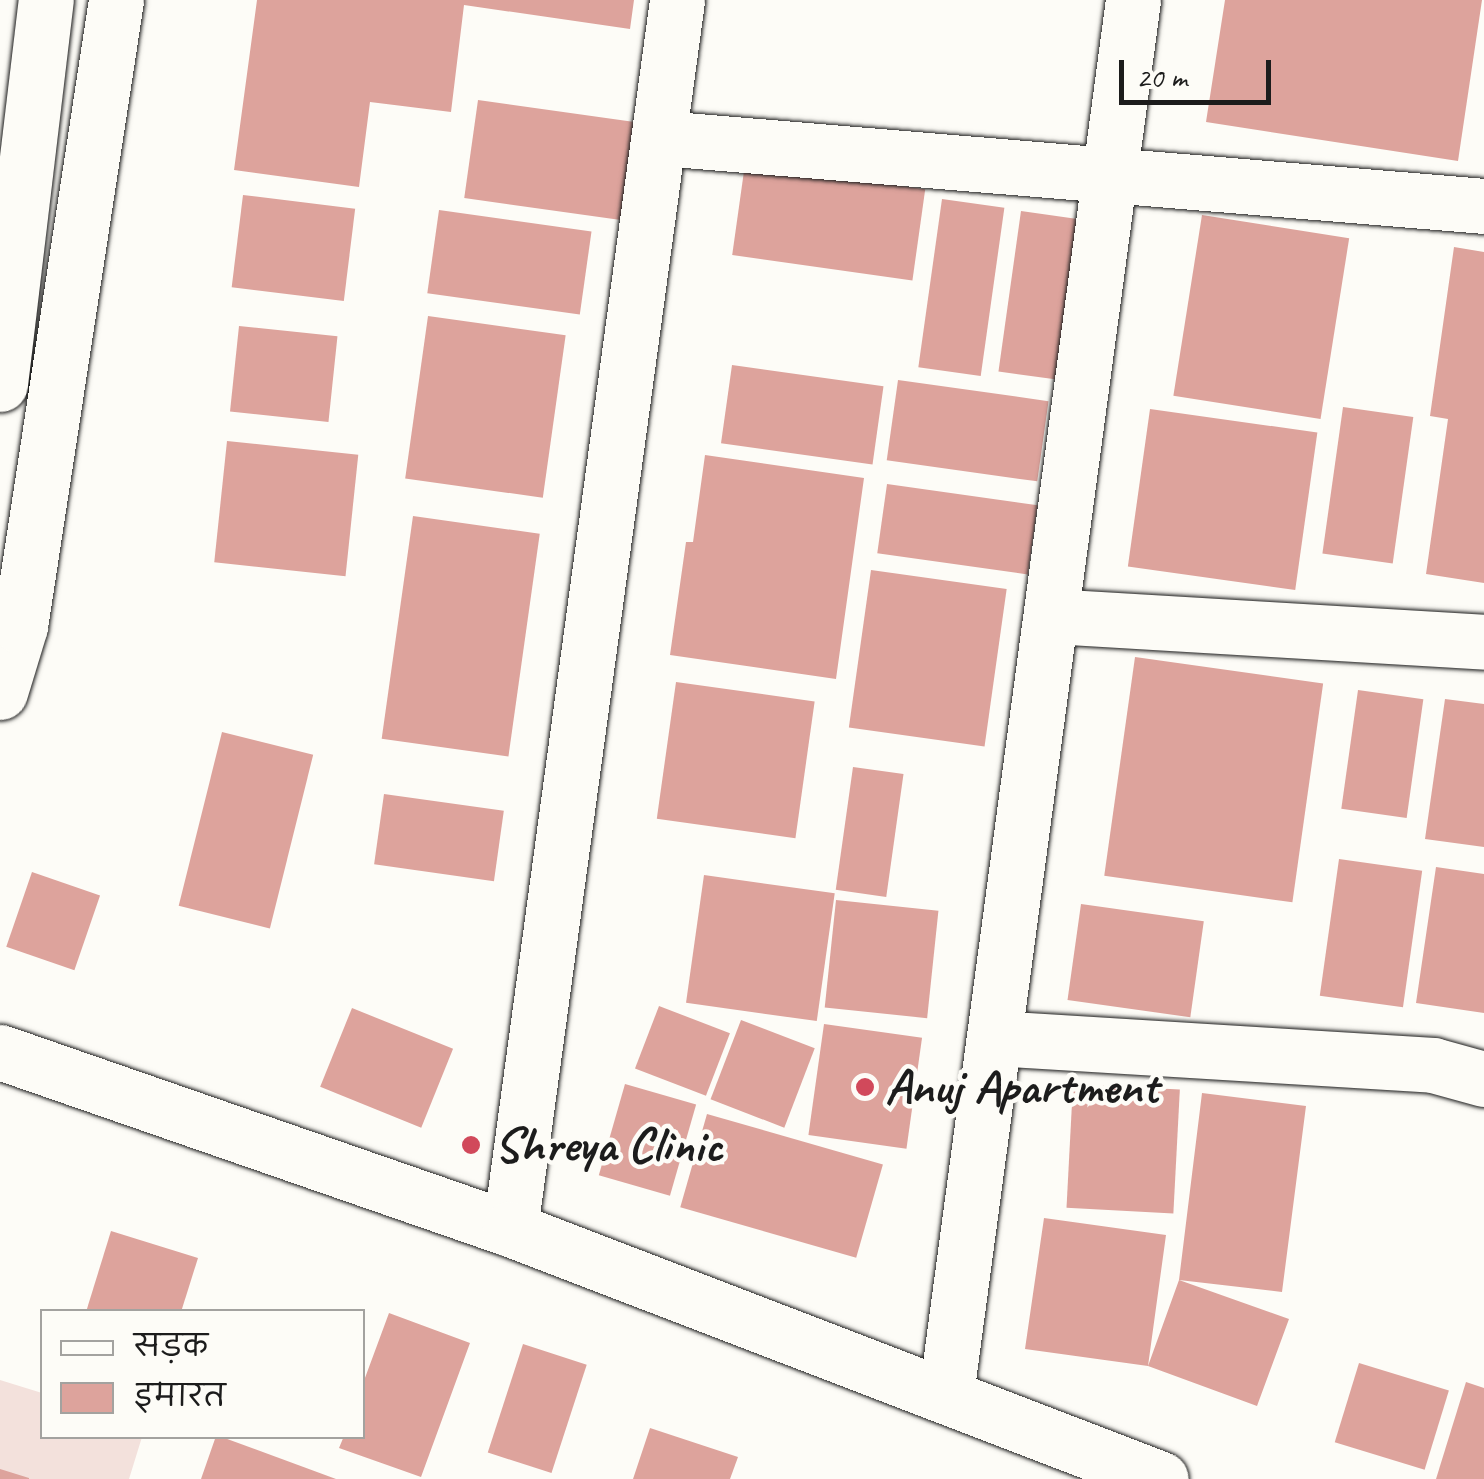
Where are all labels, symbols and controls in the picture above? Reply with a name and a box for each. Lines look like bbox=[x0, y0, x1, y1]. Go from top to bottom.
scale bar bbox=[1124, 40, 1276, 102]
text: 20 m bbox=[1136, 58, 1187, 96]
place label: Anuj Apartment bbox=[885, 1057, 1160, 1117]
marker: Anuj Apartment bbox=[854, 1076, 876, 1098]
place label: Shreya Clinic bbox=[494, 1115, 722, 1175]
marker: Shreya Clinic bbox=[458, 1132, 484, 1158]
legend bbox=[40, 1309, 365, 1439]
text: सड़क bbox=[134, 1327, 208, 1365]
text: इमारत bbox=[134, 1377, 226, 1415]

